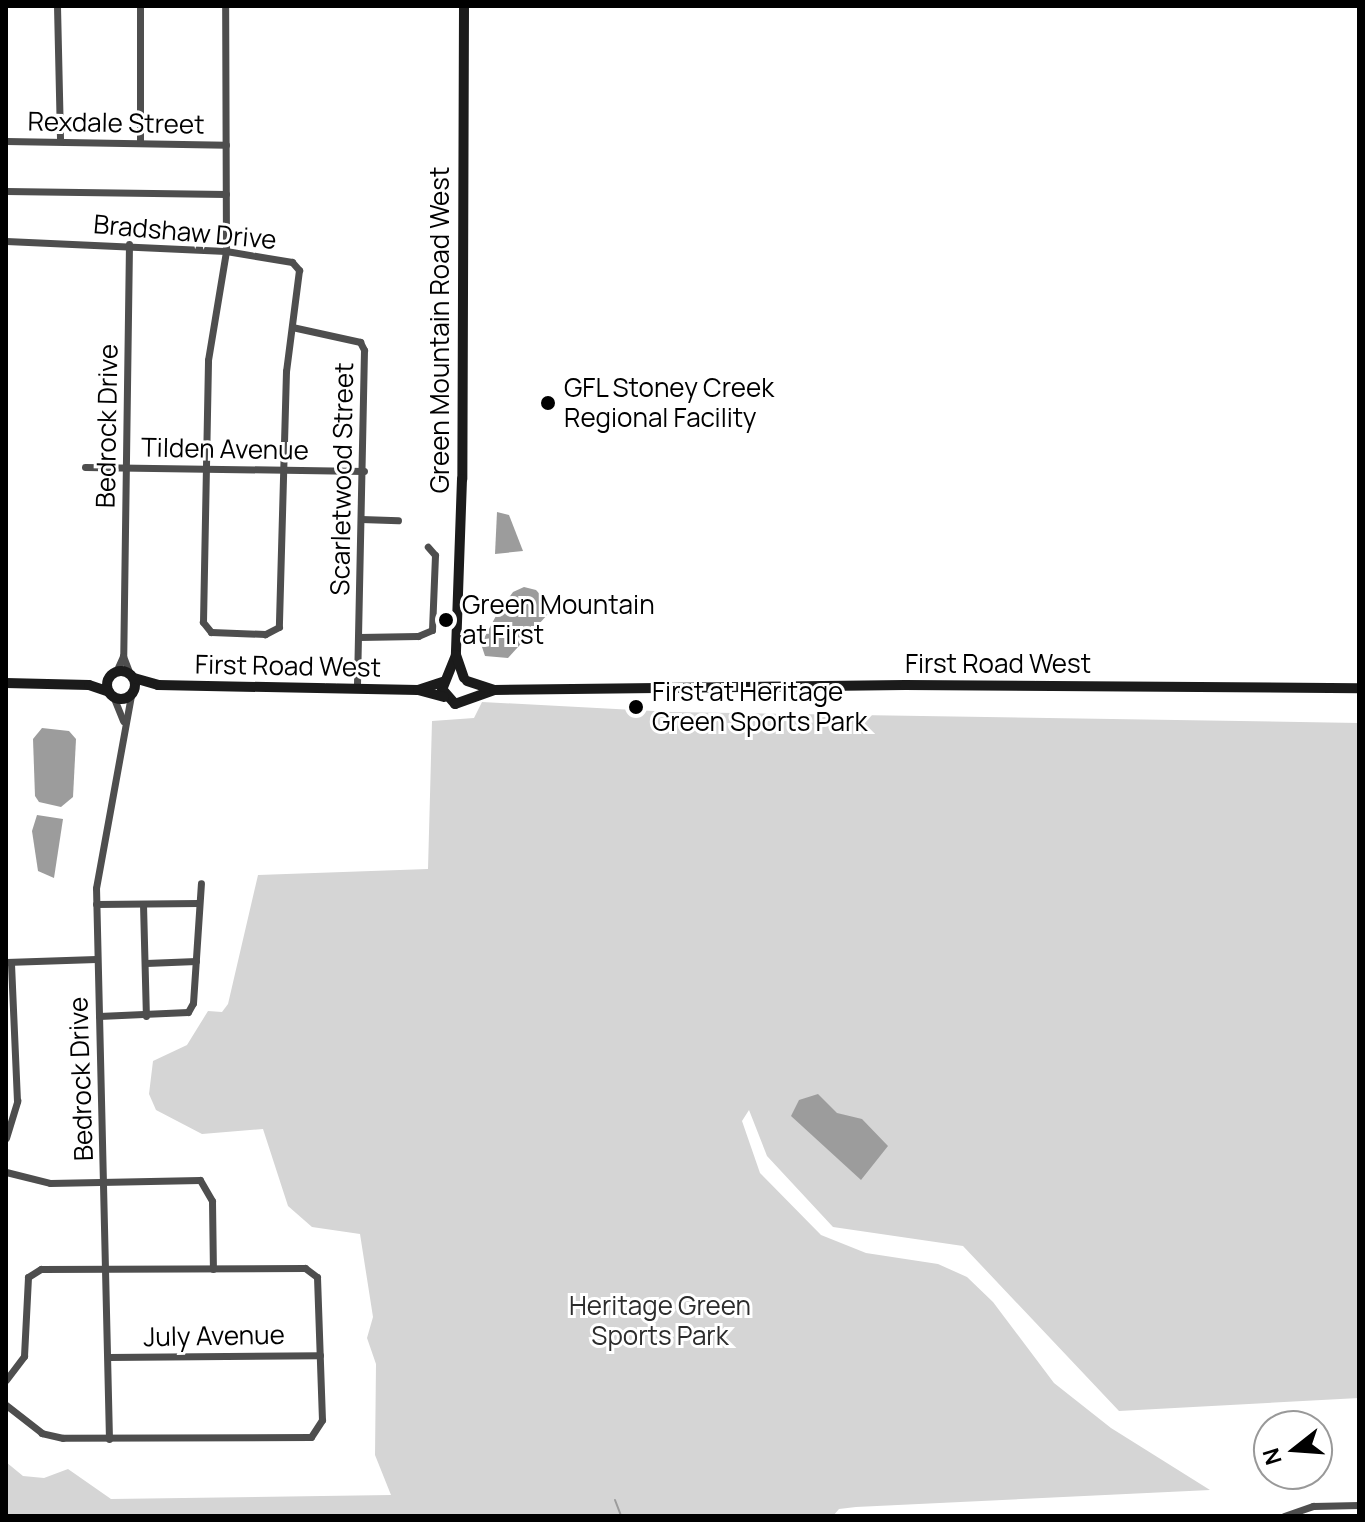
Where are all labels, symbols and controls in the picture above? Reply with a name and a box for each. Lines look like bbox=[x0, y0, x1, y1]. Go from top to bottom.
street label: Rexdale Street bbox=[27, 106, 205, 140]
street label: Green Mountain Road West bbox=[424, 167, 456, 493]
street label: Bradshaw Drive bbox=[92, 208, 278, 256]
street label: Bedrock Drive bbox=[90, 344, 124, 508]
street label: Scarletwood Street bbox=[324, 362, 360, 596]
place label: GFL Stoney Creek Regional Facility bbox=[564, 372, 775, 434]
marker: GFL Stoney Creek Regional Facility bbox=[539, 394, 557, 412]
street label: Tilden Avenue bbox=[141, 432, 309, 466]
place label: Green Mountain at First bbox=[462, 589, 655, 650]
marker: Green Mountain at First bbox=[437, 611, 455, 629]
street label: First Road West bbox=[905, 648, 1091, 680]
street label: First Road West bbox=[195, 649, 381, 683]
place label: First at Heritage Green Sports Park bbox=[652, 676, 867, 738]
marker: First at Heritage Green Sports Park bbox=[627, 698, 645, 716]
street label: Bedrock Drive bbox=[63, 996, 99, 1162]
park label: Heritage Green Sports Park bbox=[569, 1290, 751, 1352]
street label: July Avenue bbox=[143, 1319, 285, 1353]
north arrow bbox=[1253, 1410, 1333, 1490]
text: N bbox=[1255, 1445, 1289, 1468]

